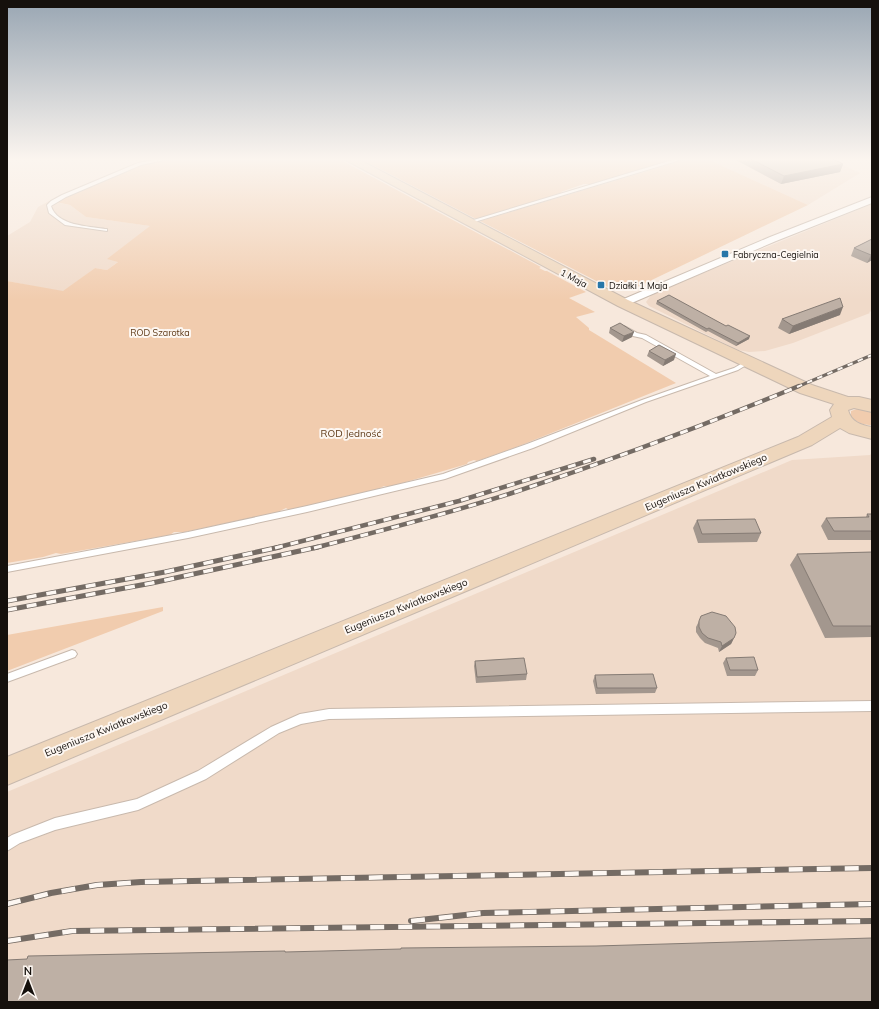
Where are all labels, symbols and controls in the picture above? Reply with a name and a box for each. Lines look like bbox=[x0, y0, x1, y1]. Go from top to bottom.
marker: Fabryczna-Cegielnia bbox=[720, 249, 730, 259]
place label: Fabryczna-Cegielnia bbox=[733, 249, 819, 261]
street label: 1 Maja bbox=[559, 266, 589, 290]
marker: Działki 1 Maja bbox=[596, 280, 606, 290]
place label: Działki 1 Maja bbox=[609, 280, 668, 291]
park label: ROD Szarotka bbox=[130, 327, 190, 338]
park label: ROD Jedność bbox=[321, 427, 381, 440]
street label: Eugeniusza Kwiatkowskiego bbox=[643, 450, 769, 514]
street label: Eugeniusza Kwiatkowskiego bbox=[343, 575, 470, 637]
street label: Eugeniusza Kwiatkowskiego bbox=[43, 698, 170, 760]
north arrow bbox=[8, 961, 48, 1001]
text: N bbox=[24, 964, 32, 978]

